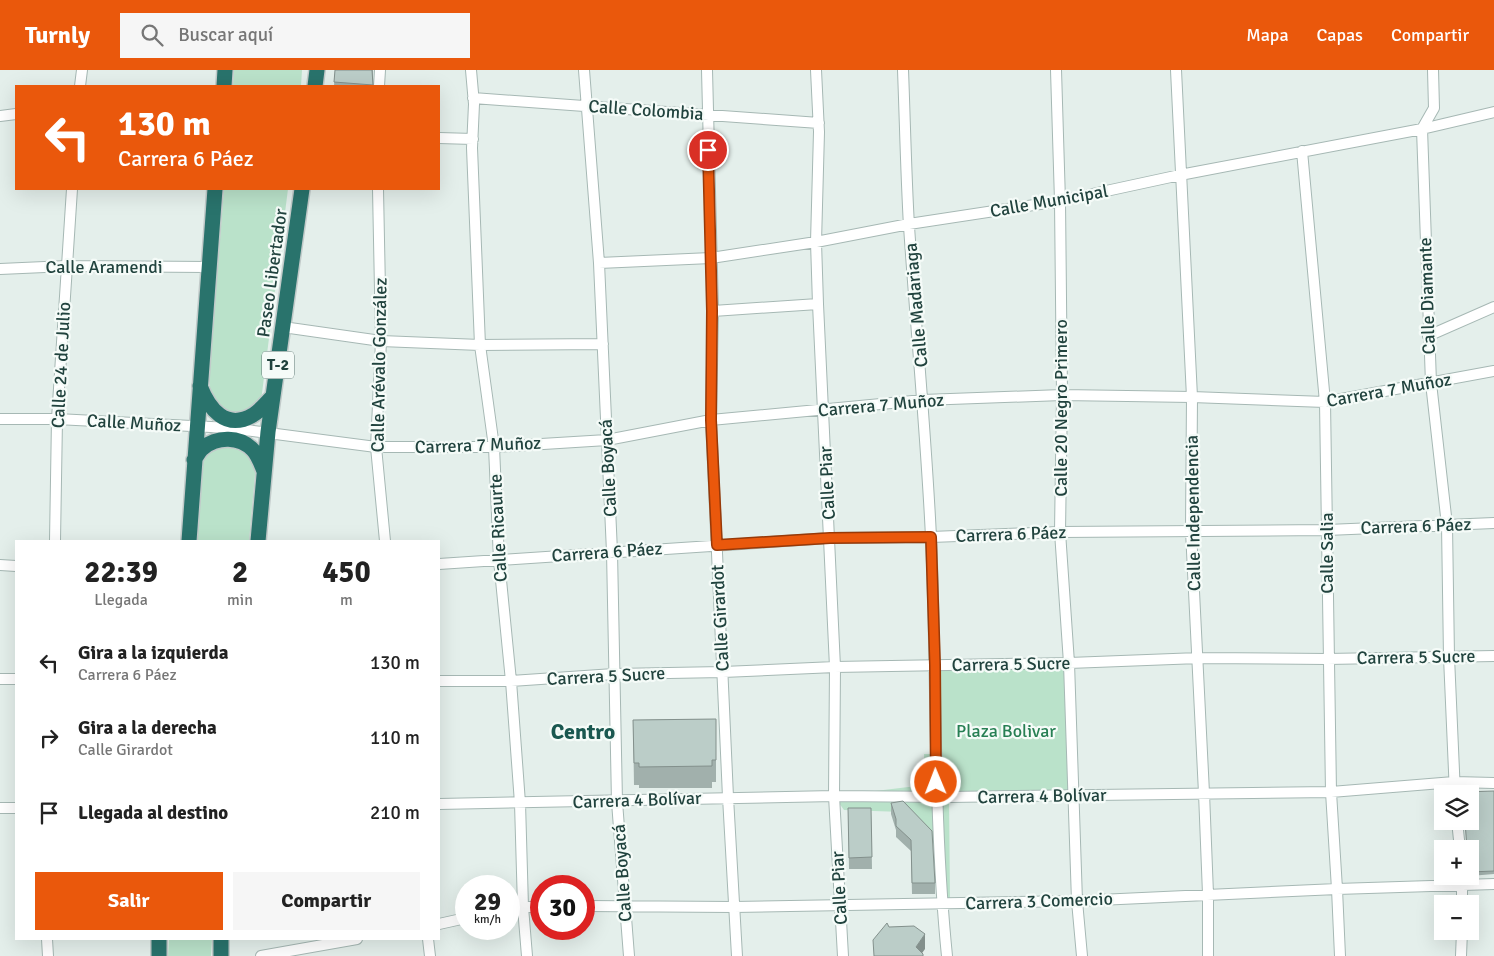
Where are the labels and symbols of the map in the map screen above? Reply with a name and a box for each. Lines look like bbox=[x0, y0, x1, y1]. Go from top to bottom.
street label: Calle Colombia bbox=[588, 95, 704, 125]
pin bbox=[687, 129, 729, 171]
street label: Calle Municipal bbox=[988, 180, 1110, 222]
street label: Paseo Libertador bbox=[252, 207, 292, 339]
street label: Calle Diamante bbox=[1414, 237, 1440, 355]
street label: Calle Madariaga bbox=[900, 242, 932, 368]
street label: Calle Aramendi bbox=[45, 256, 163, 278]
street label: Calle Arévalo González bbox=[366, 277, 392, 453]
street label: Calle 24 de Julio bbox=[47, 301, 75, 429]
street label: Calle 20 Negro Primero bbox=[1050, 319, 1072, 497]
road number: T-2 bbox=[262, 352, 294, 378]
street label: Carrera 7 Muñoz bbox=[1325, 368, 1453, 412]
street label: Carrera 7 Muñoz bbox=[817, 389, 945, 421]
street label: Calle Muñoz bbox=[86, 410, 182, 436]
street label: Calle Boyacá bbox=[594, 419, 622, 517]
street label: Carrera 7 Muñoz bbox=[414, 432, 542, 458]
street label: Calle Independencia bbox=[1181, 435, 1205, 591]
street label: Calle Piar bbox=[814, 445, 840, 520]
street label: Calle Ricaurte bbox=[484, 473, 512, 583]
street label: Calle Salia bbox=[1316, 512, 1338, 594]
street label: Carrera 6 Páez bbox=[1360, 513, 1472, 539]
street label: Carrera 6 Páez bbox=[955, 521, 1067, 547]
street label: Carrera 6 Páez bbox=[551, 537, 663, 567]
street label: Calle Girardot bbox=[706, 564, 734, 672]
street label: Carrera 5 Sucre bbox=[1357, 645, 1475, 669]
street label: Carrera 5 Sucre bbox=[952, 652, 1070, 676]
street label: Carrera 5 Sucre bbox=[546, 662, 666, 690]
district label: Centro bbox=[551, 718, 615, 745]
park label: Plaza Bolivar bbox=[956, 720, 1056, 742]
position arrow bbox=[909, 755, 961, 807]
street label: Carrera 4 Bolívar bbox=[977, 784, 1107, 808]
street label: Carrera 4 Bolívar bbox=[572, 787, 702, 813]
street label: Calle Boyacá bbox=[608, 823, 636, 923]
street label: Calle Piar bbox=[826, 850, 852, 925]
speed limit sign: 30 bbox=[530, 875, 595, 940]
street label: Carrera 3 Comercio bbox=[965, 887, 1113, 915]

